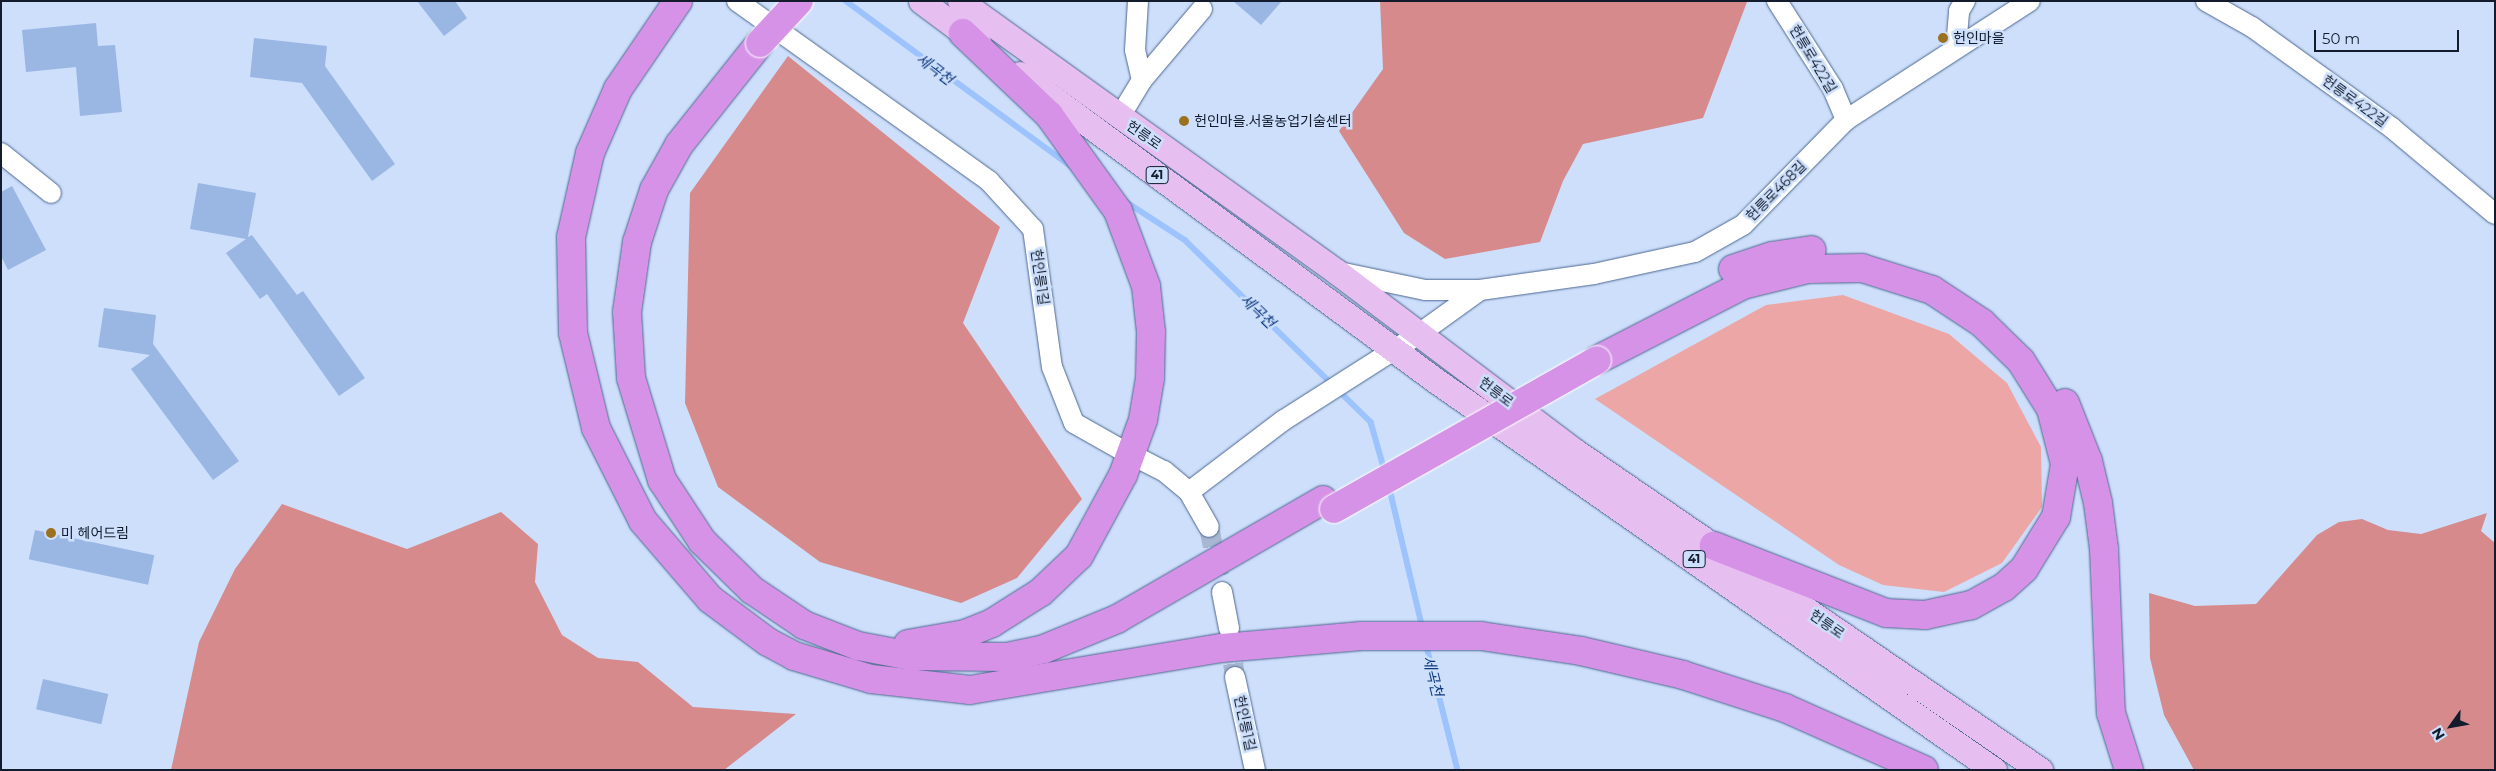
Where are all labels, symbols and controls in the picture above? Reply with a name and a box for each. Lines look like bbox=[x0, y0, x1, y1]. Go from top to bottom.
scale bar bbox=[2316, 20, 2461, 52]
street label: 헌릉로422길 bbox=[1786, 22, 1840, 96]
text: 50 m bbox=[2322, 29, 2360, 48]
place label: 헌인마을 bbox=[1953, 30, 2005, 46]
marker: 헌인마을 bbox=[1937, 32, 1949, 44]
water label: 세곡천 bbox=[913, 49, 957, 89]
street label: 헌릉로422길 bbox=[2319, 72, 2391, 130]
place label: 헌인마을.서울농업기술센터 bbox=[1194, 113, 1352, 129]
marker: 헌인마을.서울농업기술센터 bbox=[1178, 115, 1190, 127]
street label: 헌릉로 bbox=[1123, 117, 1165, 153]
street label: 헌릉로468길 bbox=[1742, 157, 1810, 225]
road number: 41 bbox=[1144, 166, 1170, 184]
street label: 헌인릉1길 bbox=[1028, 248, 1052, 306]
water label: 세곡천 bbox=[1237, 290, 1279, 332]
street label: 헌릉로 bbox=[1476, 374, 1516, 410]
place label: 미 헤어드림 bbox=[61, 525, 129, 541]
marker: 미 헤어드림 bbox=[45, 527, 57, 539]
road number: 41 bbox=[1682, 550, 1706, 568]
street label: 헌릉로 bbox=[1806, 606, 1848, 642]
water label: 세곡천 bbox=[1419, 654, 1447, 698]
street label: 헌인릉1길 bbox=[1231, 694, 1259, 752]
north arrow bbox=[2426, 701, 2476, 751]
text: N bbox=[2428, 724, 2449, 744]

